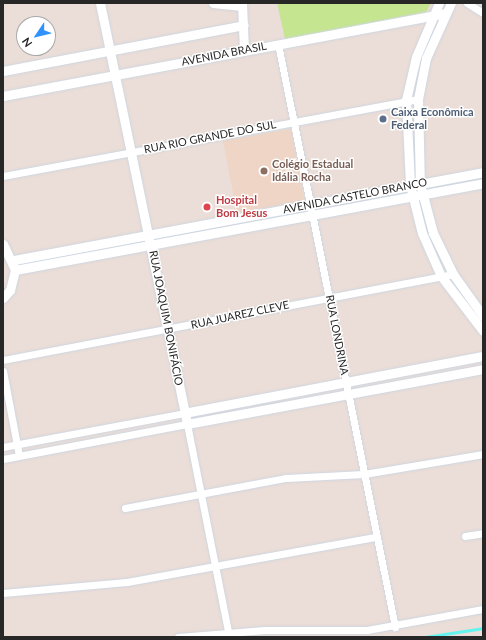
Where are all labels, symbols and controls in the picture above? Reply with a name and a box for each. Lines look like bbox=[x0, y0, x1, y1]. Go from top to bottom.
north arrow bbox=[16, 16, 56, 56]
text: N bbox=[19, 35, 34, 50]
street label: AVENIDA BRASIL bbox=[180, 39, 268, 69]
place label: Caixa Econômica Federal bbox=[391, 106, 474, 132]
marker: Caixa Econômica Federal bbox=[378, 114, 388, 124]
street label: RUA RIO GRANDE DO SUL bbox=[143, 118, 277, 156]
place label: Colégio Estadual Idália Rocha bbox=[272, 158, 353, 184]
marker: Colégio Estadual Idália Rocha bbox=[259, 166, 269, 176]
street label: AVENIDA CASTELO BRANCO bbox=[282, 176, 428, 216]
place label: Hospital Bom Jesus bbox=[216, 194, 268, 220]
marker: Hospital Bom Jesus bbox=[201, 201, 213, 213]
street label: RUA JOAQUIM BONIFÁCIO bbox=[146, 249, 186, 387]
street label: RUA LONDRINA bbox=[323, 294, 351, 376]
street label: RUA JUAREZ CLEVE bbox=[189, 298, 291, 332]

